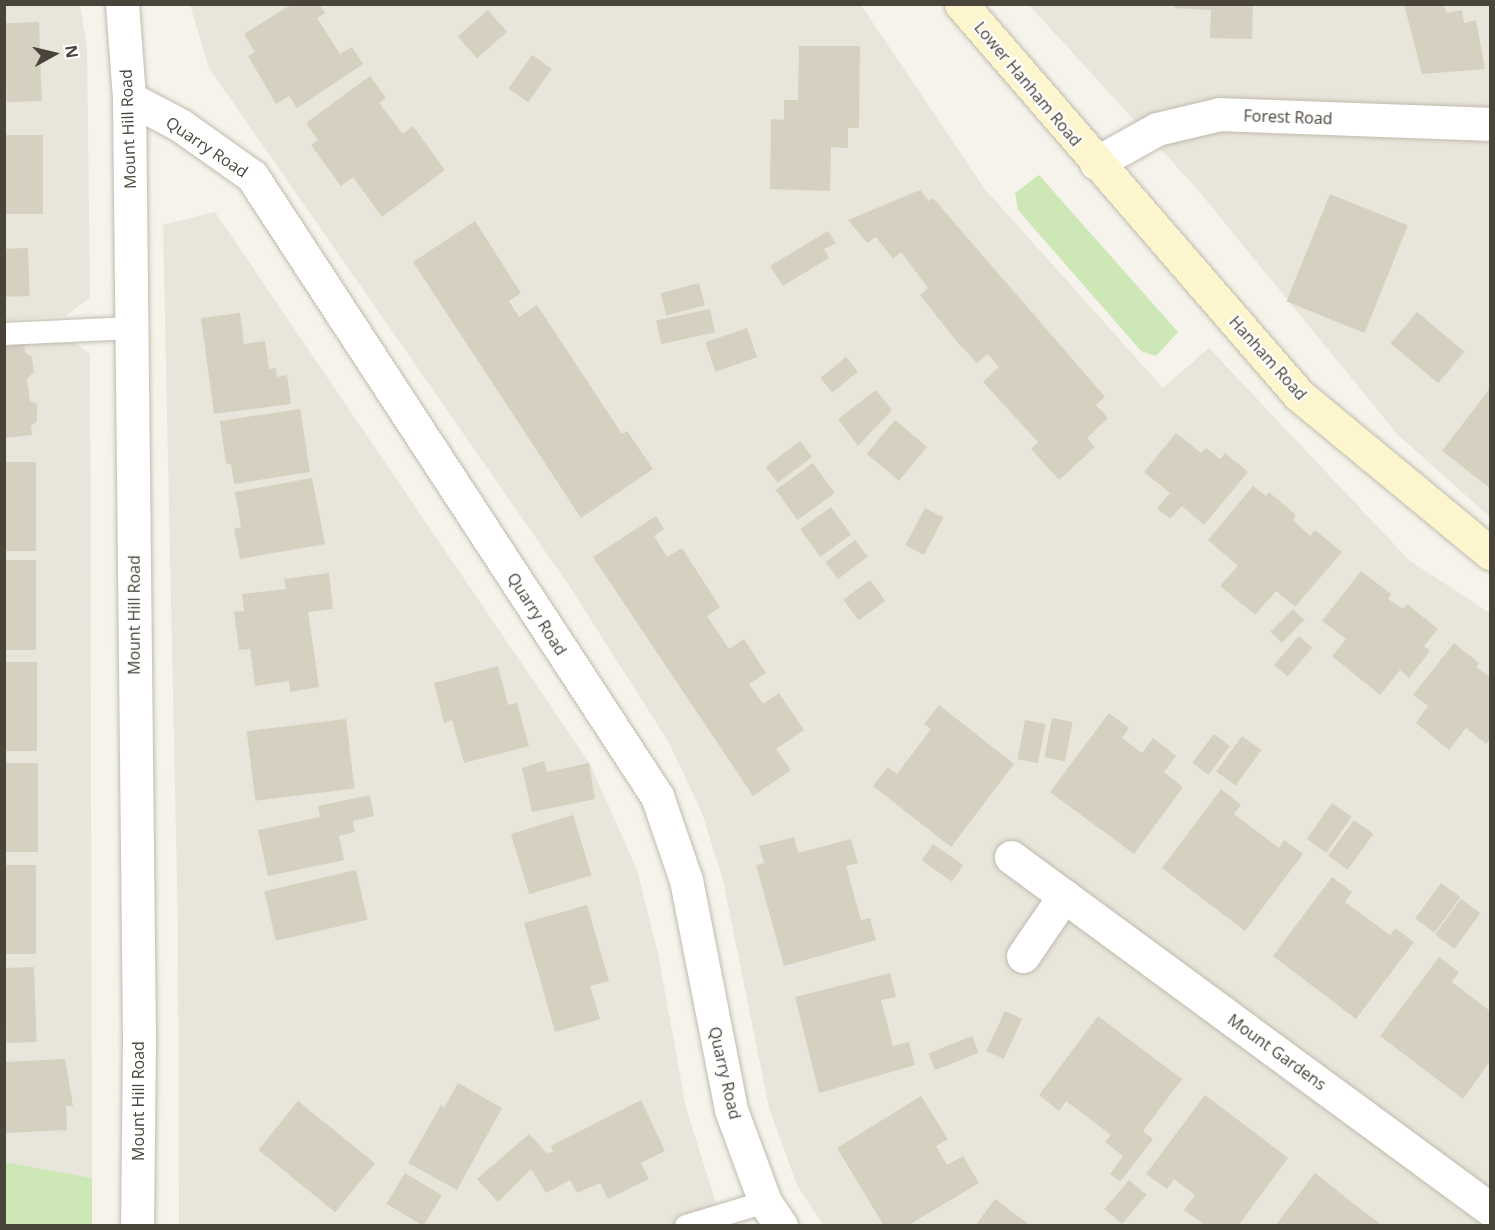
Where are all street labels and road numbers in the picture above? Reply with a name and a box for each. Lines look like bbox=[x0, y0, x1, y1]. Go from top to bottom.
street label: Lower Hanham Road bbox=[970, 18, 1086, 150]
street label: Mount Hill Road bbox=[116, 69, 140, 189]
street label: Forest Road bbox=[1243, 106, 1333, 128]
street label: Quarry Road bbox=[162, 113, 252, 181]
street label: Hanham Road bbox=[1225, 312, 1311, 404]
street label: Mount Hill Road bbox=[124, 555, 144, 675]
street label: Quarry Road bbox=[503, 569, 571, 659]
street label: Mount Gardens bbox=[1224, 1010, 1330, 1094]
street label: Quarry Road bbox=[705, 1025, 745, 1121]
street label: Mount Hill Road bbox=[128, 1041, 148, 1161]

